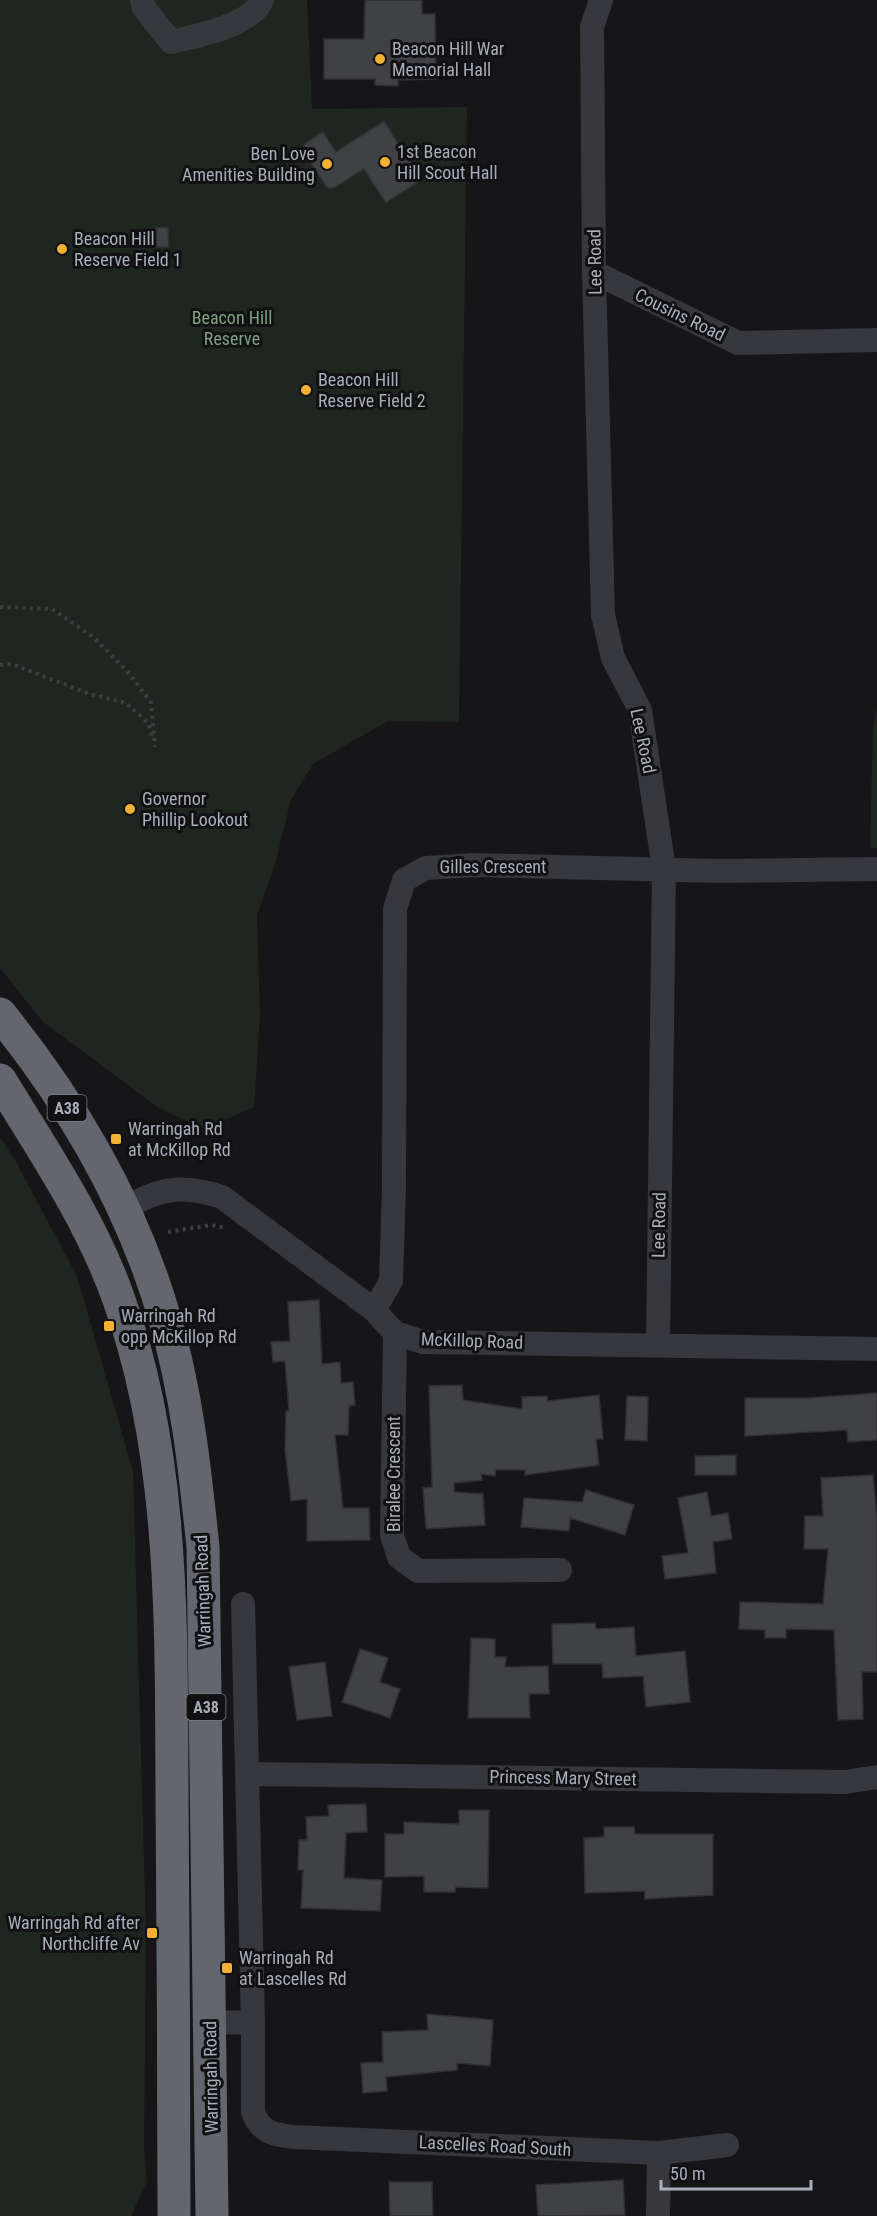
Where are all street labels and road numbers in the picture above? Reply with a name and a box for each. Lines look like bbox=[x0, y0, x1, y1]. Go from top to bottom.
street label: Lee Road bbox=[583, 229, 606, 295]
street label: Cousins Road bbox=[632, 284, 729, 345]
street label: Lee Road bbox=[626, 707, 661, 775]
street label: Gilles Crescent bbox=[440, 856, 546, 877]
road number: A38 bbox=[48, 1095, 86, 1121]
street label: Lee Road bbox=[647, 1192, 670, 1258]
street label: McKillop Road bbox=[421, 1328, 524, 1353]
street label: Biralee Crescent bbox=[383, 1416, 404, 1532]
street label: Warringah Road bbox=[190, 1535, 215, 1648]
road number: A38 bbox=[186, 1694, 226, 1720]
street label: Princess Mary Street bbox=[489, 1766, 637, 1789]
street label: Warringah Road bbox=[199, 2021, 222, 2133]
street label: Lascelles Road South bbox=[418, 2131, 572, 2160]

